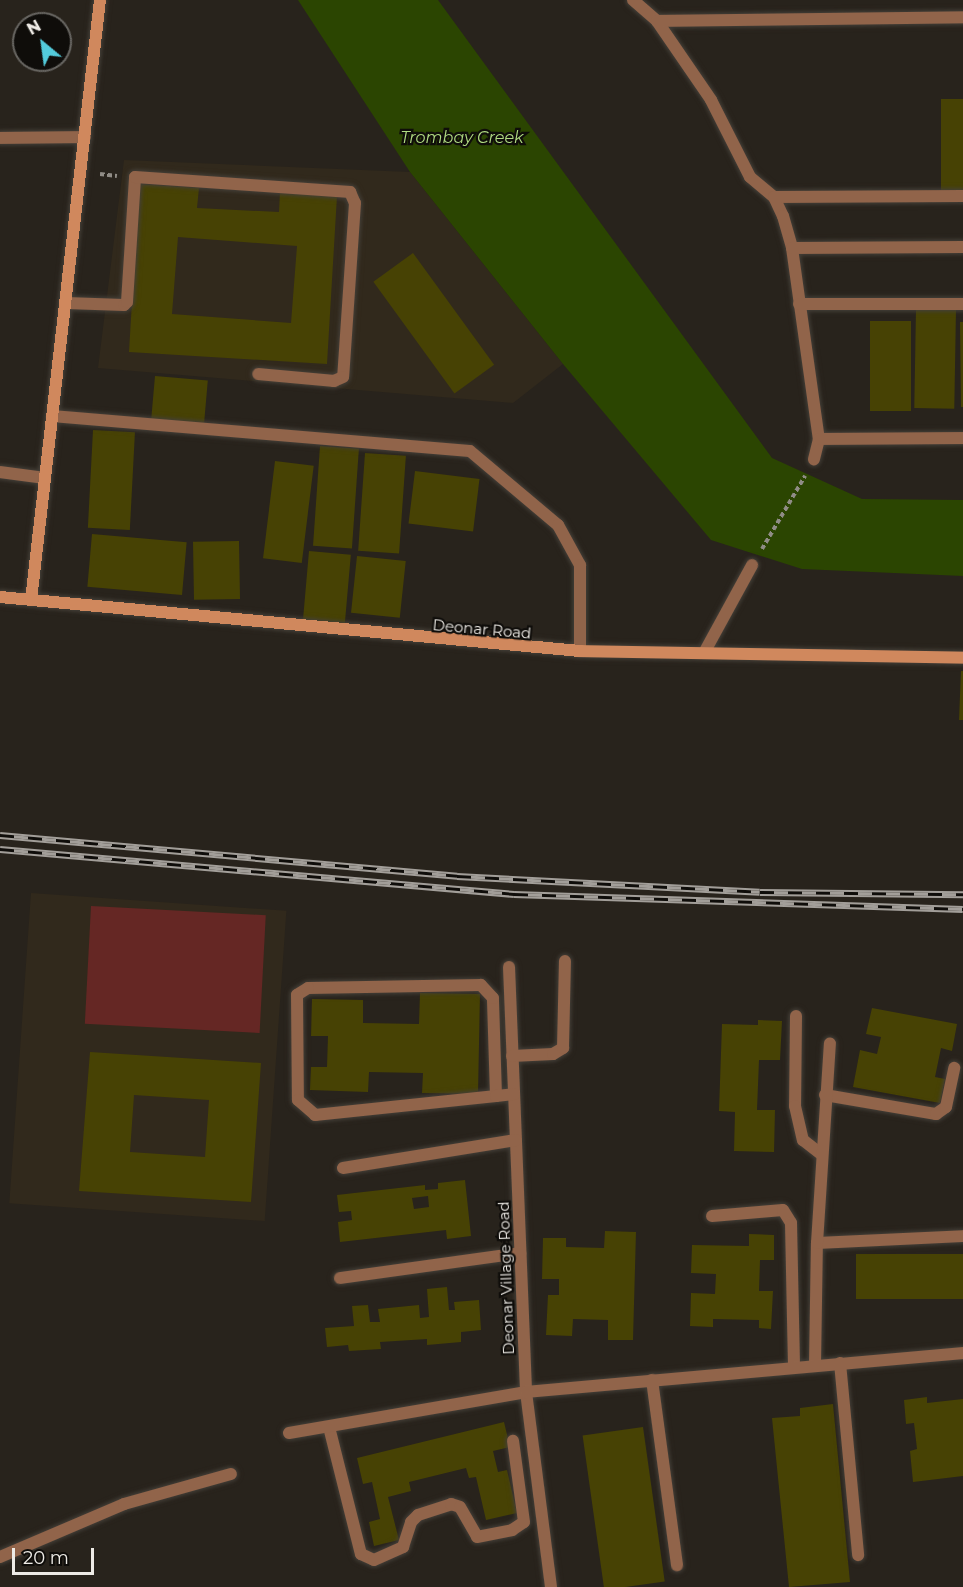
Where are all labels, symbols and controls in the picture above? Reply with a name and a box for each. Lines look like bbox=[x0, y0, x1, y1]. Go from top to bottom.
north arrow bbox=[12, 12, 72, 72]
text: N bbox=[24, 16, 44, 39]
water label: Trombay Creek bbox=[400, 128, 524, 148]
street label: Deonar Road bbox=[432, 616, 532, 642]
street label: Deonar Village Road bbox=[494, 1201, 518, 1355]
scale bar bbox=[15, 1536, 98, 1574]
text: 20 m bbox=[23, 1547, 69, 1569]

